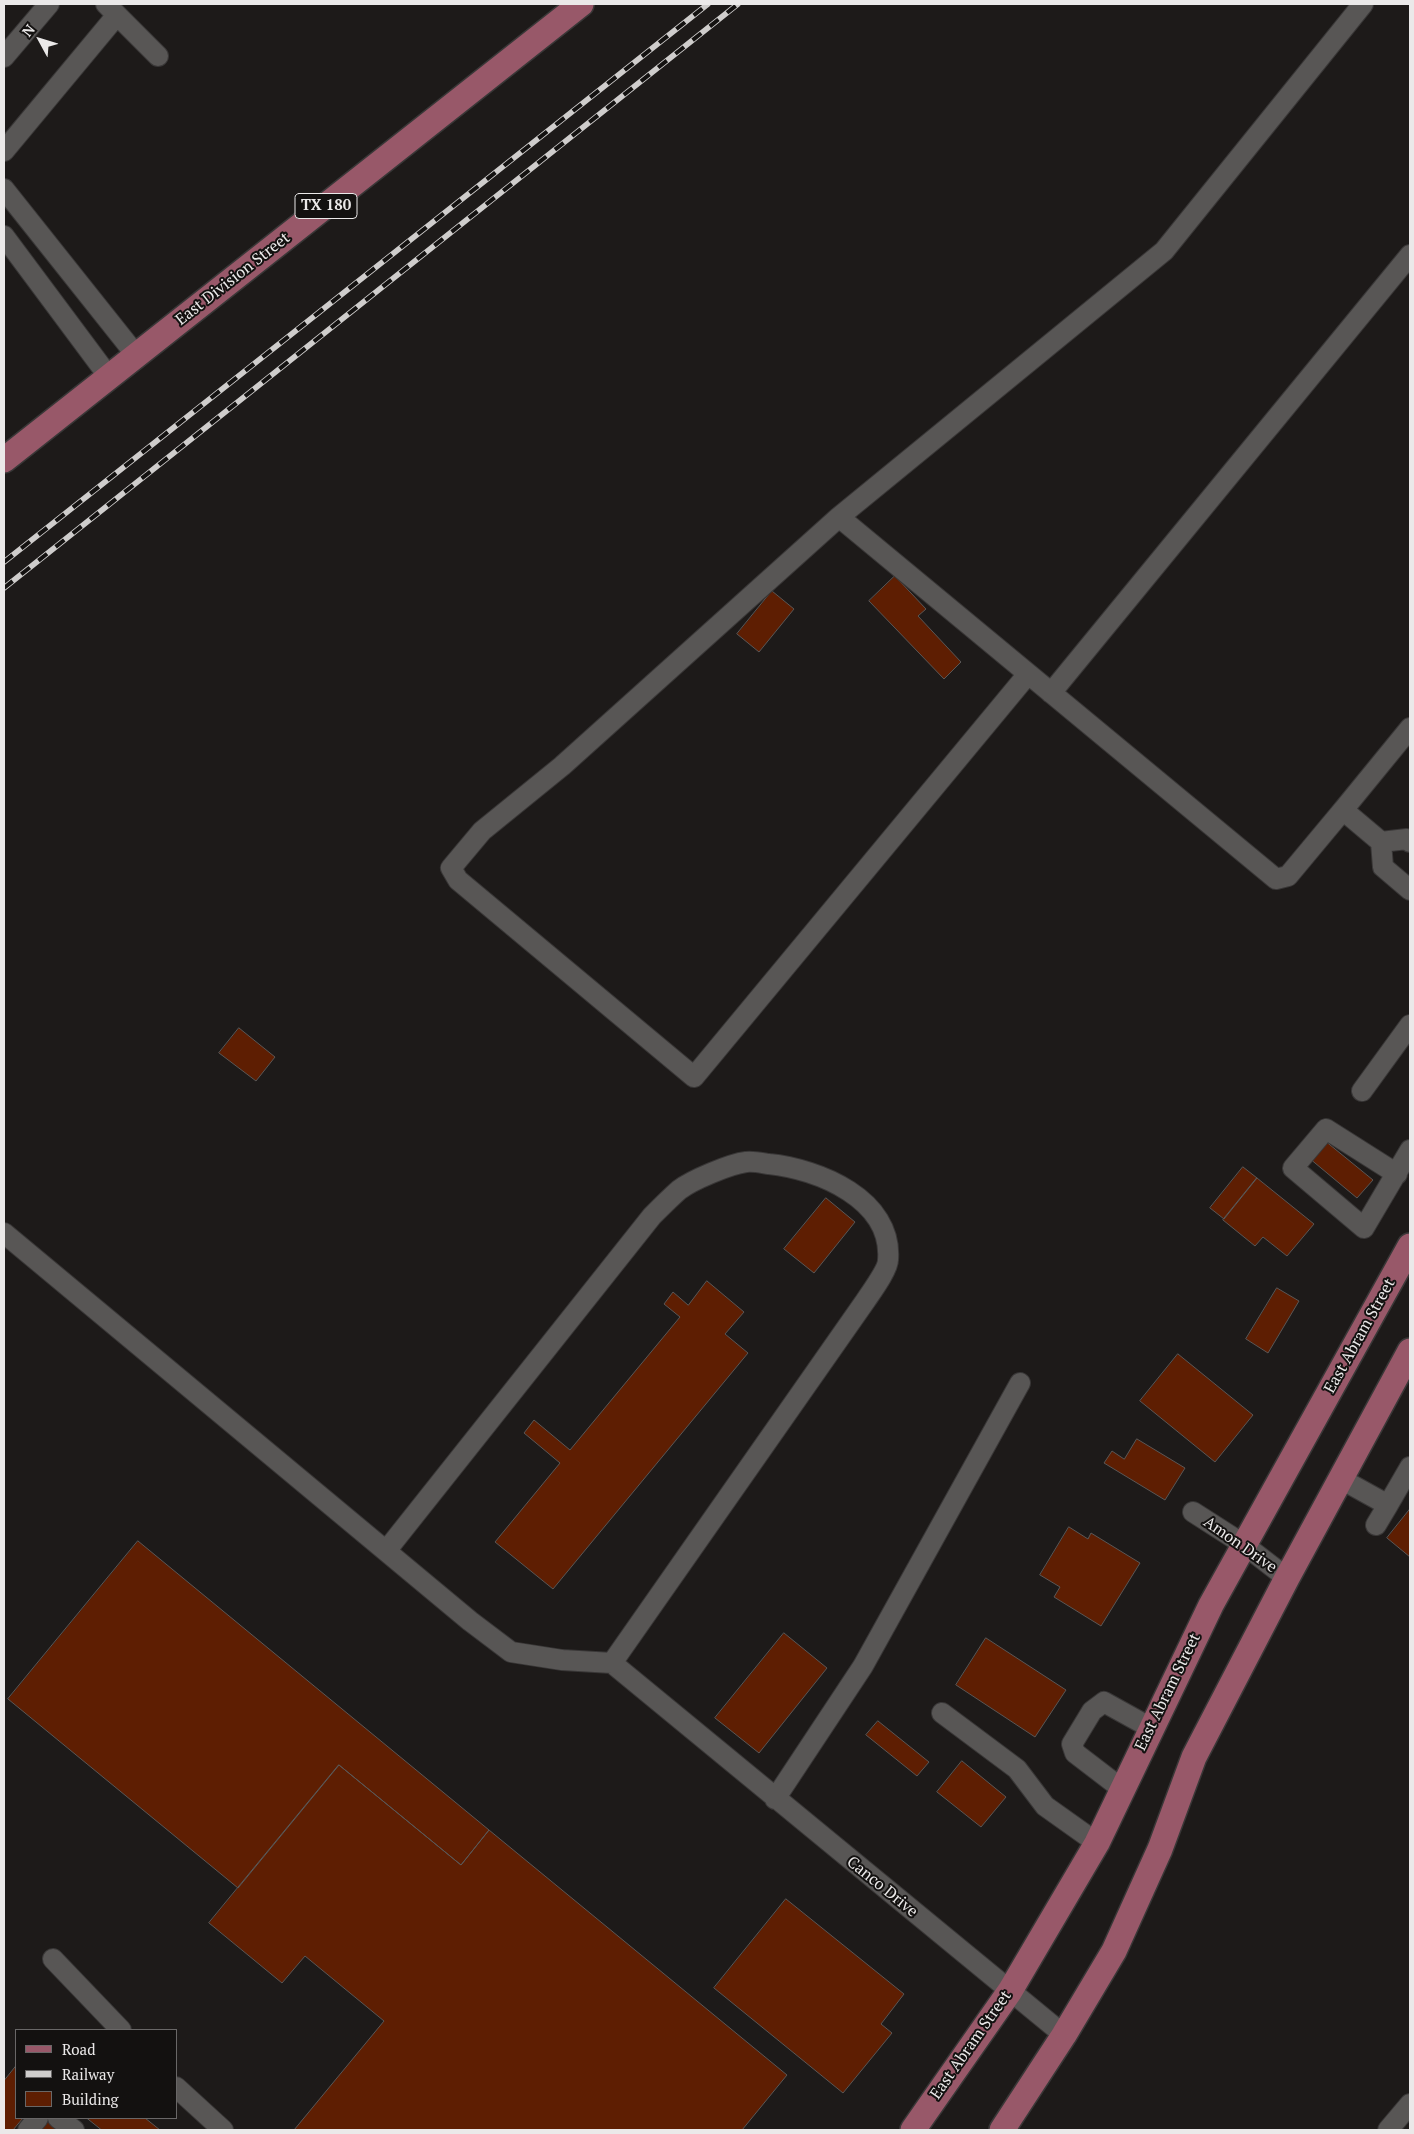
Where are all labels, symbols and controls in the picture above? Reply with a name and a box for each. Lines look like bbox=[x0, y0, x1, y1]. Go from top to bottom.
north arrow bbox=[15, 15, 65, 65]
text: N bbox=[17, 20, 39, 40]
road number: TX 180 bbox=[295, 194, 357, 218]
street label: East Division Street bbox=[172, 228, 294, 330]
street label: East Abram Street bbox=[1320, 1275, 1400, 1397]
street label: Amon Drive bbox=[1200, 1513, 1280, 1577]
street label: East Abram Street bbox=[1131, 1630, 1205, 1754]
street label: Canco Drive bbox=[843, 1852, 921, 1922]
street label: East Abram Street bbox=[926, 1987, 1016, 2103]
legend bbox=[15, 2029, 178, 2119]
text: Road bbox=[62, 2039, 95, 2059]
text: Railway bbox=[62, 2064, 114, 2084]
text: Building bbox=[62, 2089, 119, 2109]

